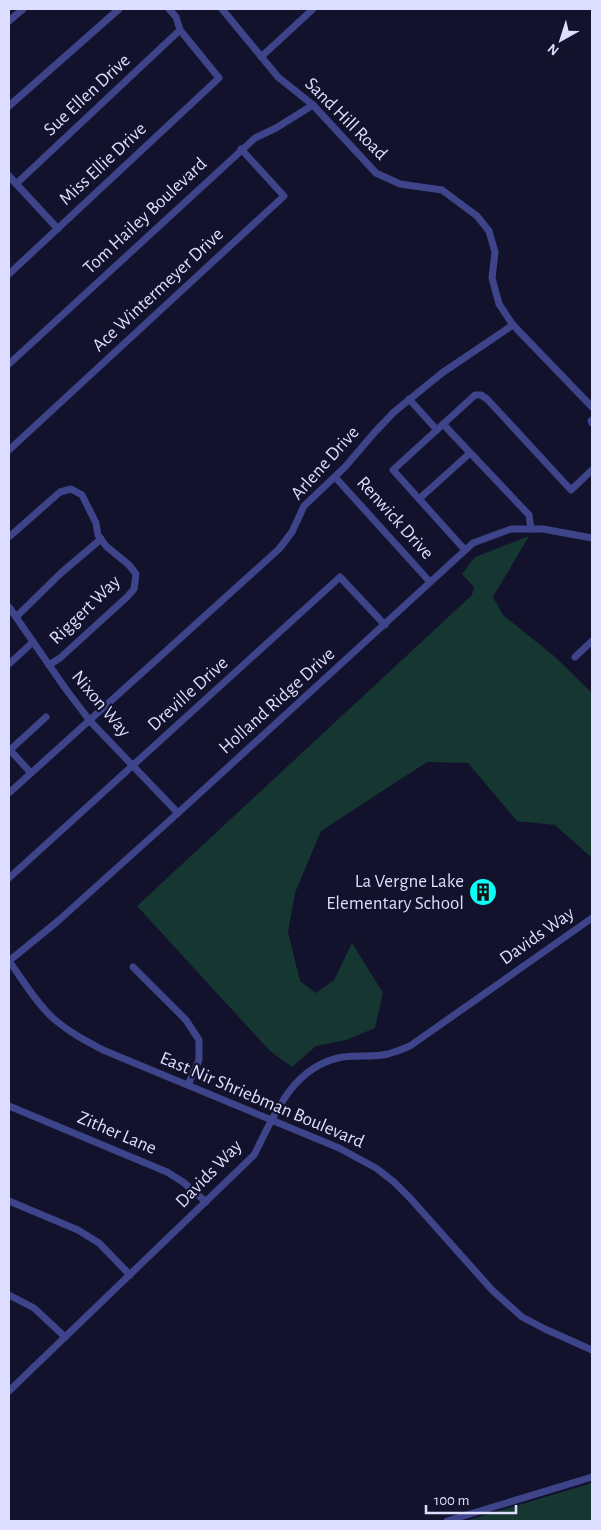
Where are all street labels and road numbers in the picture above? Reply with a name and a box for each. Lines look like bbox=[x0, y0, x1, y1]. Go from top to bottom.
street label: Sue Ellen Drive bbox=[40, 50, 134, 140]
street label: Sand Hill Road bbox=[301, 74, 391, 164]
street label: Miss Ellie Drive bbox=[56, 119, 150, 209]
street label: Tom Hailey Boulevard bbox=[80, 154, 210, 278]
street label: Ace Wintermeyer Drive bbox=[89, 225, 227, 355]
street label: Arlene Drive bbox=[287, 423, 363, 503]
street label: Renwick Drive bbox=[353, 473, 437, 563]
street label: Riggert Way bbox=[46, 572, 124, 648]
street label: Holland Ridge Drive bbox=[216, 644, 338, 758]
street label: Dreville Drive bbox=[144, 653, 232, 735]
street label: Nixon Way bbox=[68, 667, 134, 741]
street label: Davids Way bbox=[496, 904, 578, 968]
street label: East Nir Shriebman Boulevard bbox=[157, 1048, 367, 1152]
street label: Zither Lane bbox=[75, 1108, 159, 1158]
street label: Davids Way bbox=[172, 1136, 246, 1212]

